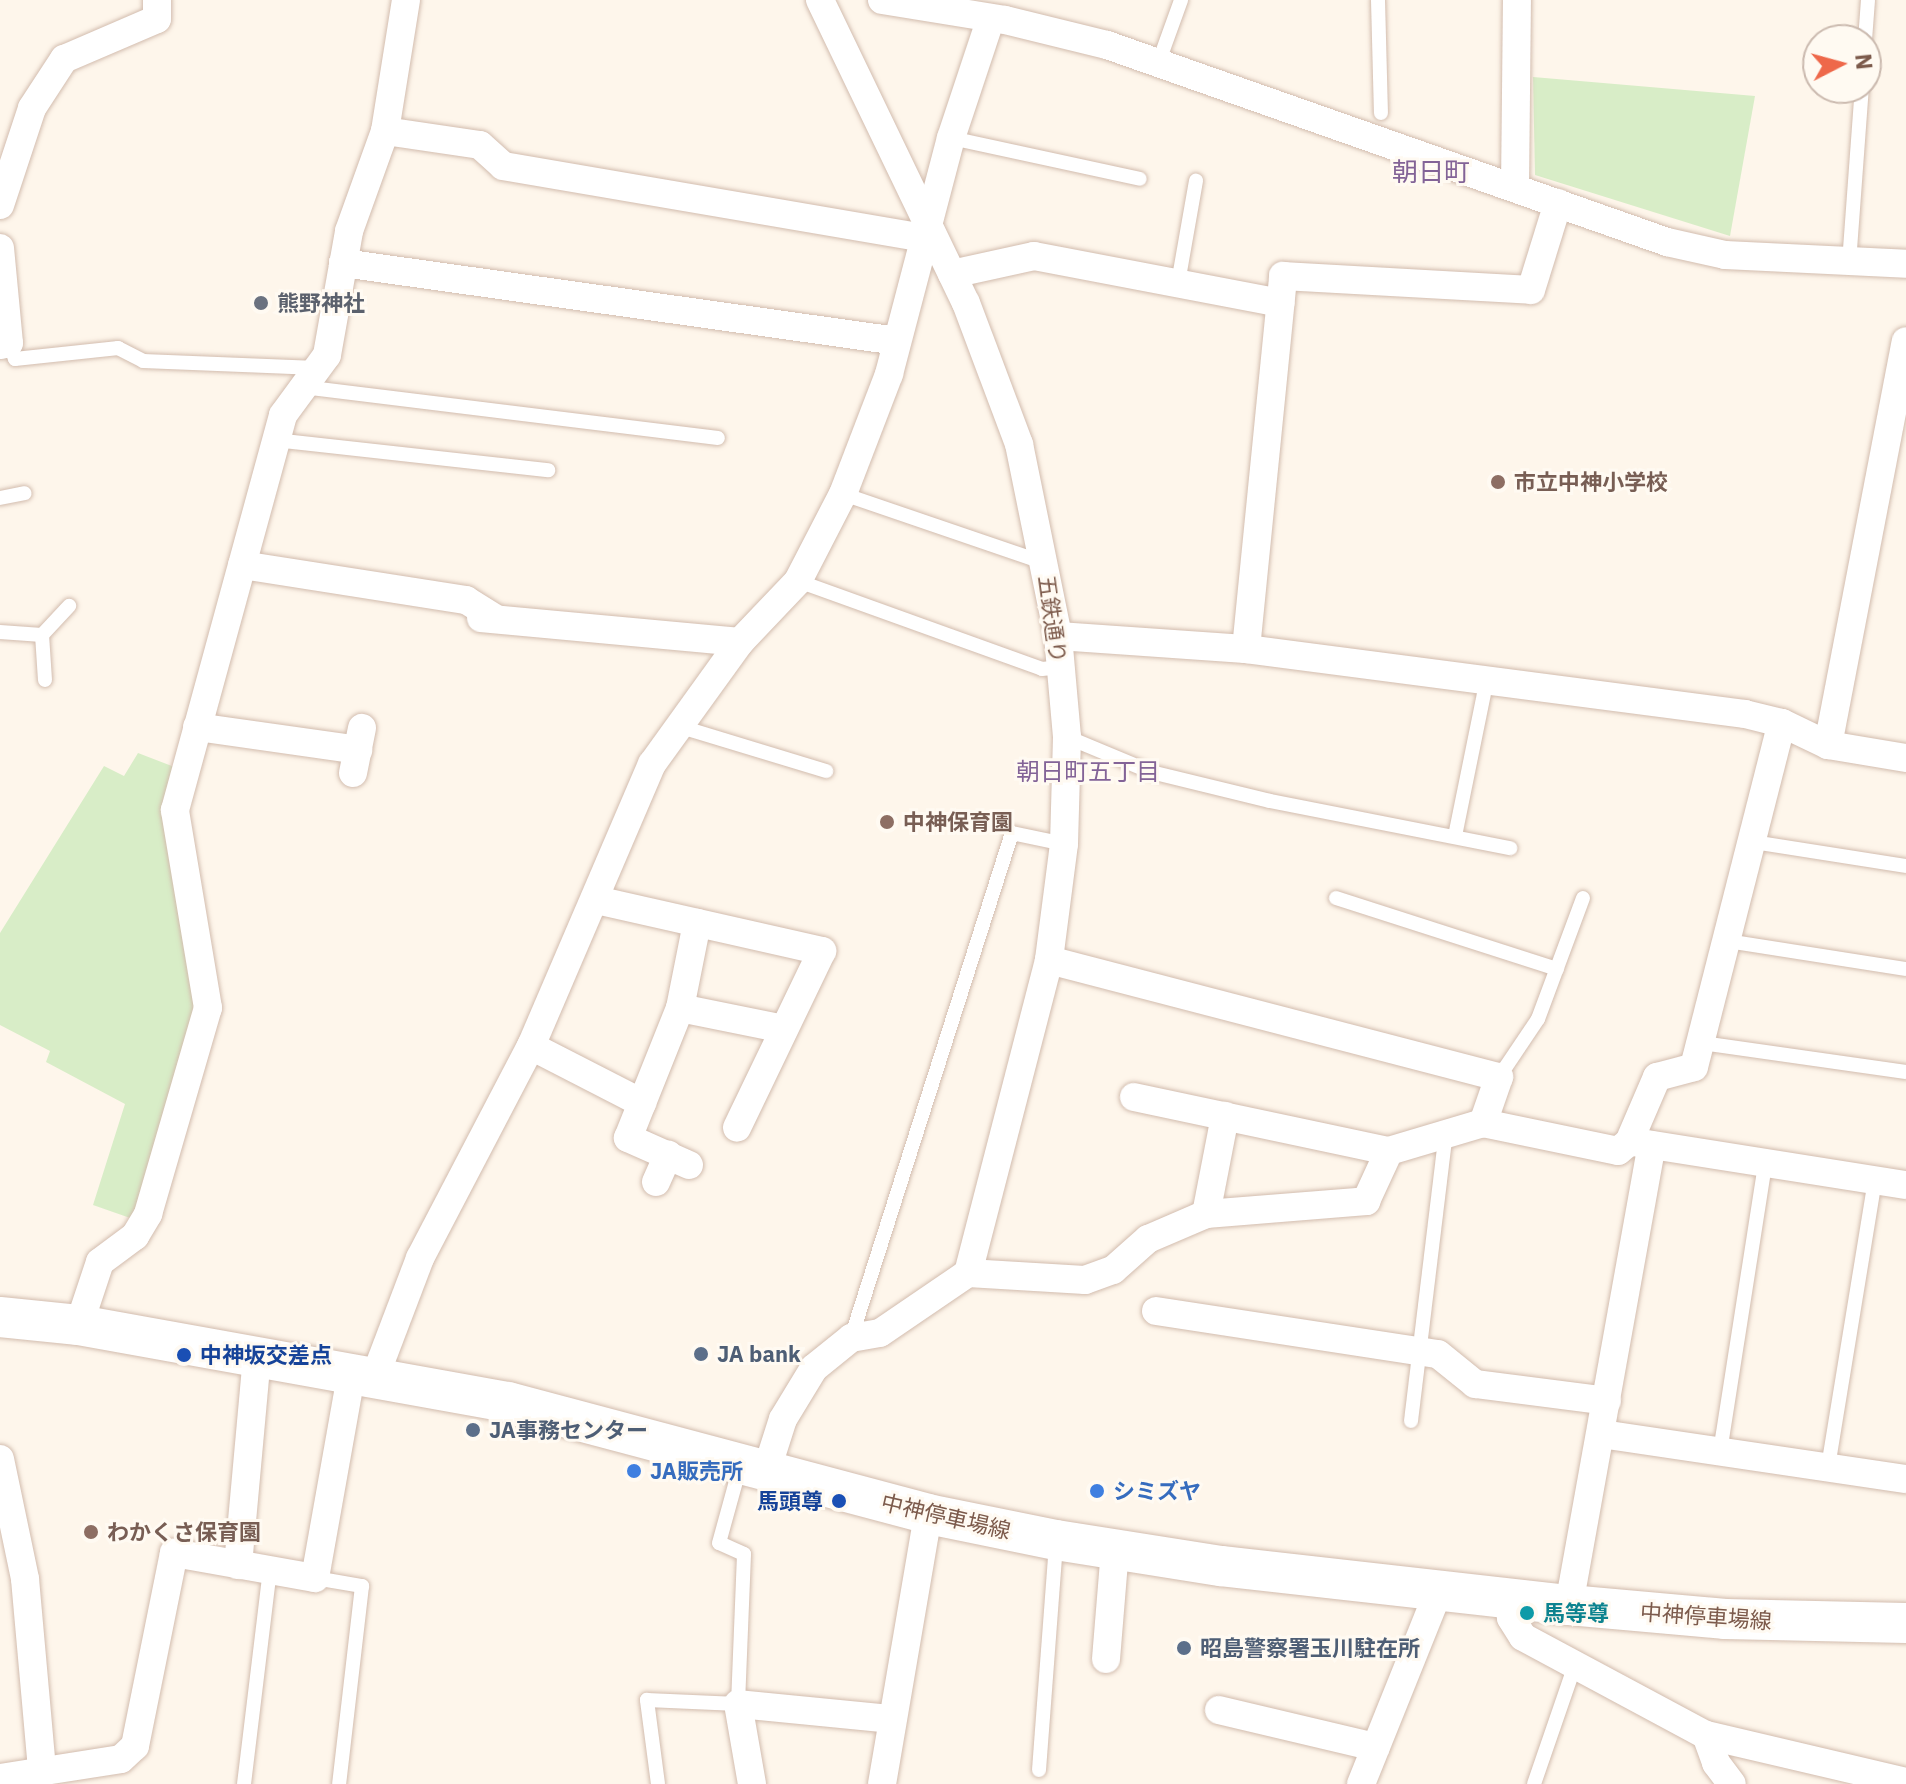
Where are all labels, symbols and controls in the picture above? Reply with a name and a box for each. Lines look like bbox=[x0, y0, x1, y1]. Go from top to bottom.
north arrow bbox=[1802, 24, 1882, 104]
text: N bbox=[1849, 52, 1880, 71]
district label: 朝日町 bbox=[1392, 156, 1470, 188]
place label: 熊野神社 bbox=[277, 290, 365, 316]
marker: 熊野神社 bbox=[252, 294, 270, 312]
place label: 市立中神小学校 bbox=[1514, 469, 1668, 495]
marker: 市立中神小学校 bbox=[1489, 473, 1507, 491]
street label: 五鉄通り bbox=[1034, 574, 1072, 664]
district label: 朝日町五丁目 bbox=[1016, 758, 1160, 786]
place label: 中神保育園 bbox=[903, 809, 1013, 835]
marker: 中神保育園 bbox=[878, 813, 896, 831]
place label: JA bank bbox=[717, 1341, 801, 1367]
place label: 中神坂交差点 bbox=[200, 1342, 332, 1368]
marker: JA bank bbox=[692, 1345, 710, 1363]
marker: 中神坂交差点 bbox=[175, 1346, 193, 1364]
place label: JA事務センター bbox=[489, 1417, 648, 1443]
marker: JA事務センター bbox=[464, 1421, 482, 1439]
place label: JA販売所 bbox=[650, 1458, 743, 1484]
marker: JA販売所 bbox=[625, 1462, 643, 1480]
place label: シミズヤ bbox=[1113, 1478, 1201, 1504]
marker: シミズヤ bbox=[1088, 1482, 1106, 1500]
place label: 馬頭尊 bbox=[757, 1488, 823, 1514]
street label: 中神停車場線 bbox=[879, 1488, 1013, 1544]
marker: 馬頭尊 bbox=[830, 1492, 848, 1510]
place label: わかくさ保育園 bbox=[107, 1519, 261, 1545]
marker: わかくさ保育園 bbox=[82, 1523, 100, 1541]
street label: 中神停車場線 bbox=[1639, 1598, 1773, 1634]
place label: 馬等尊 bbox=[1543, 1600, 1609, 1626]
marker: 馬等尊 bbox=[1518, 1604, 1536, 1622]
place label: 昭島警察署玉川駐在所 bbox=[1200, 1635, 1420, 1661]
marker: 昭島警察署玉川駐在所 bbox=[1175, 1639, 1193, 1657]

